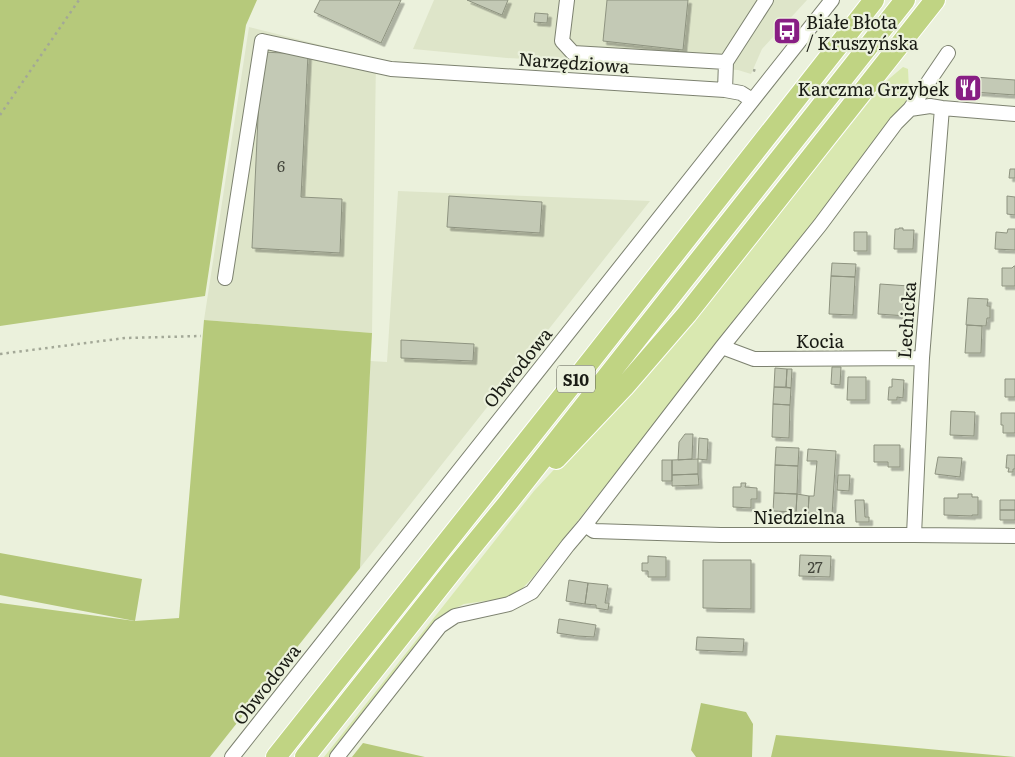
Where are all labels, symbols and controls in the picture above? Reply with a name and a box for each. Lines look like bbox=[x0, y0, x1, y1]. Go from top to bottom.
place label: Białe Błota / Kruszyńska bbox=[806, 8, 919, 56]
bus stop icon: Białe Błota / Kruszyńska bbox=[772, 16, 802, 46]
street label: Narzędziowa bbox=[517, 45, 631, 79]
restaurant icon: Karczma Grzybek bbox=[953, 73, 983, 103]
place label: Karczma Grzybek bbox=[798, 75, 950, 102]
house number: 6 bbox=[277, 154, 285, 177]
street label: Lechicka bbox=[890, 280, 922, 359]
street label: Obwodowa bbox=[476, 321, 558, 413]
street label: Kocia bbox=[796, 327, 845, 354]
road number: S10 bbox=[557, 366, 595, 392]
street label: Niedzielna bbox=[753, 503, 845, 530]
house number: 27 bbox=[807, 555, 823, 578]
street label: Obwodowa bbox=[226, 637, 306, 730]

